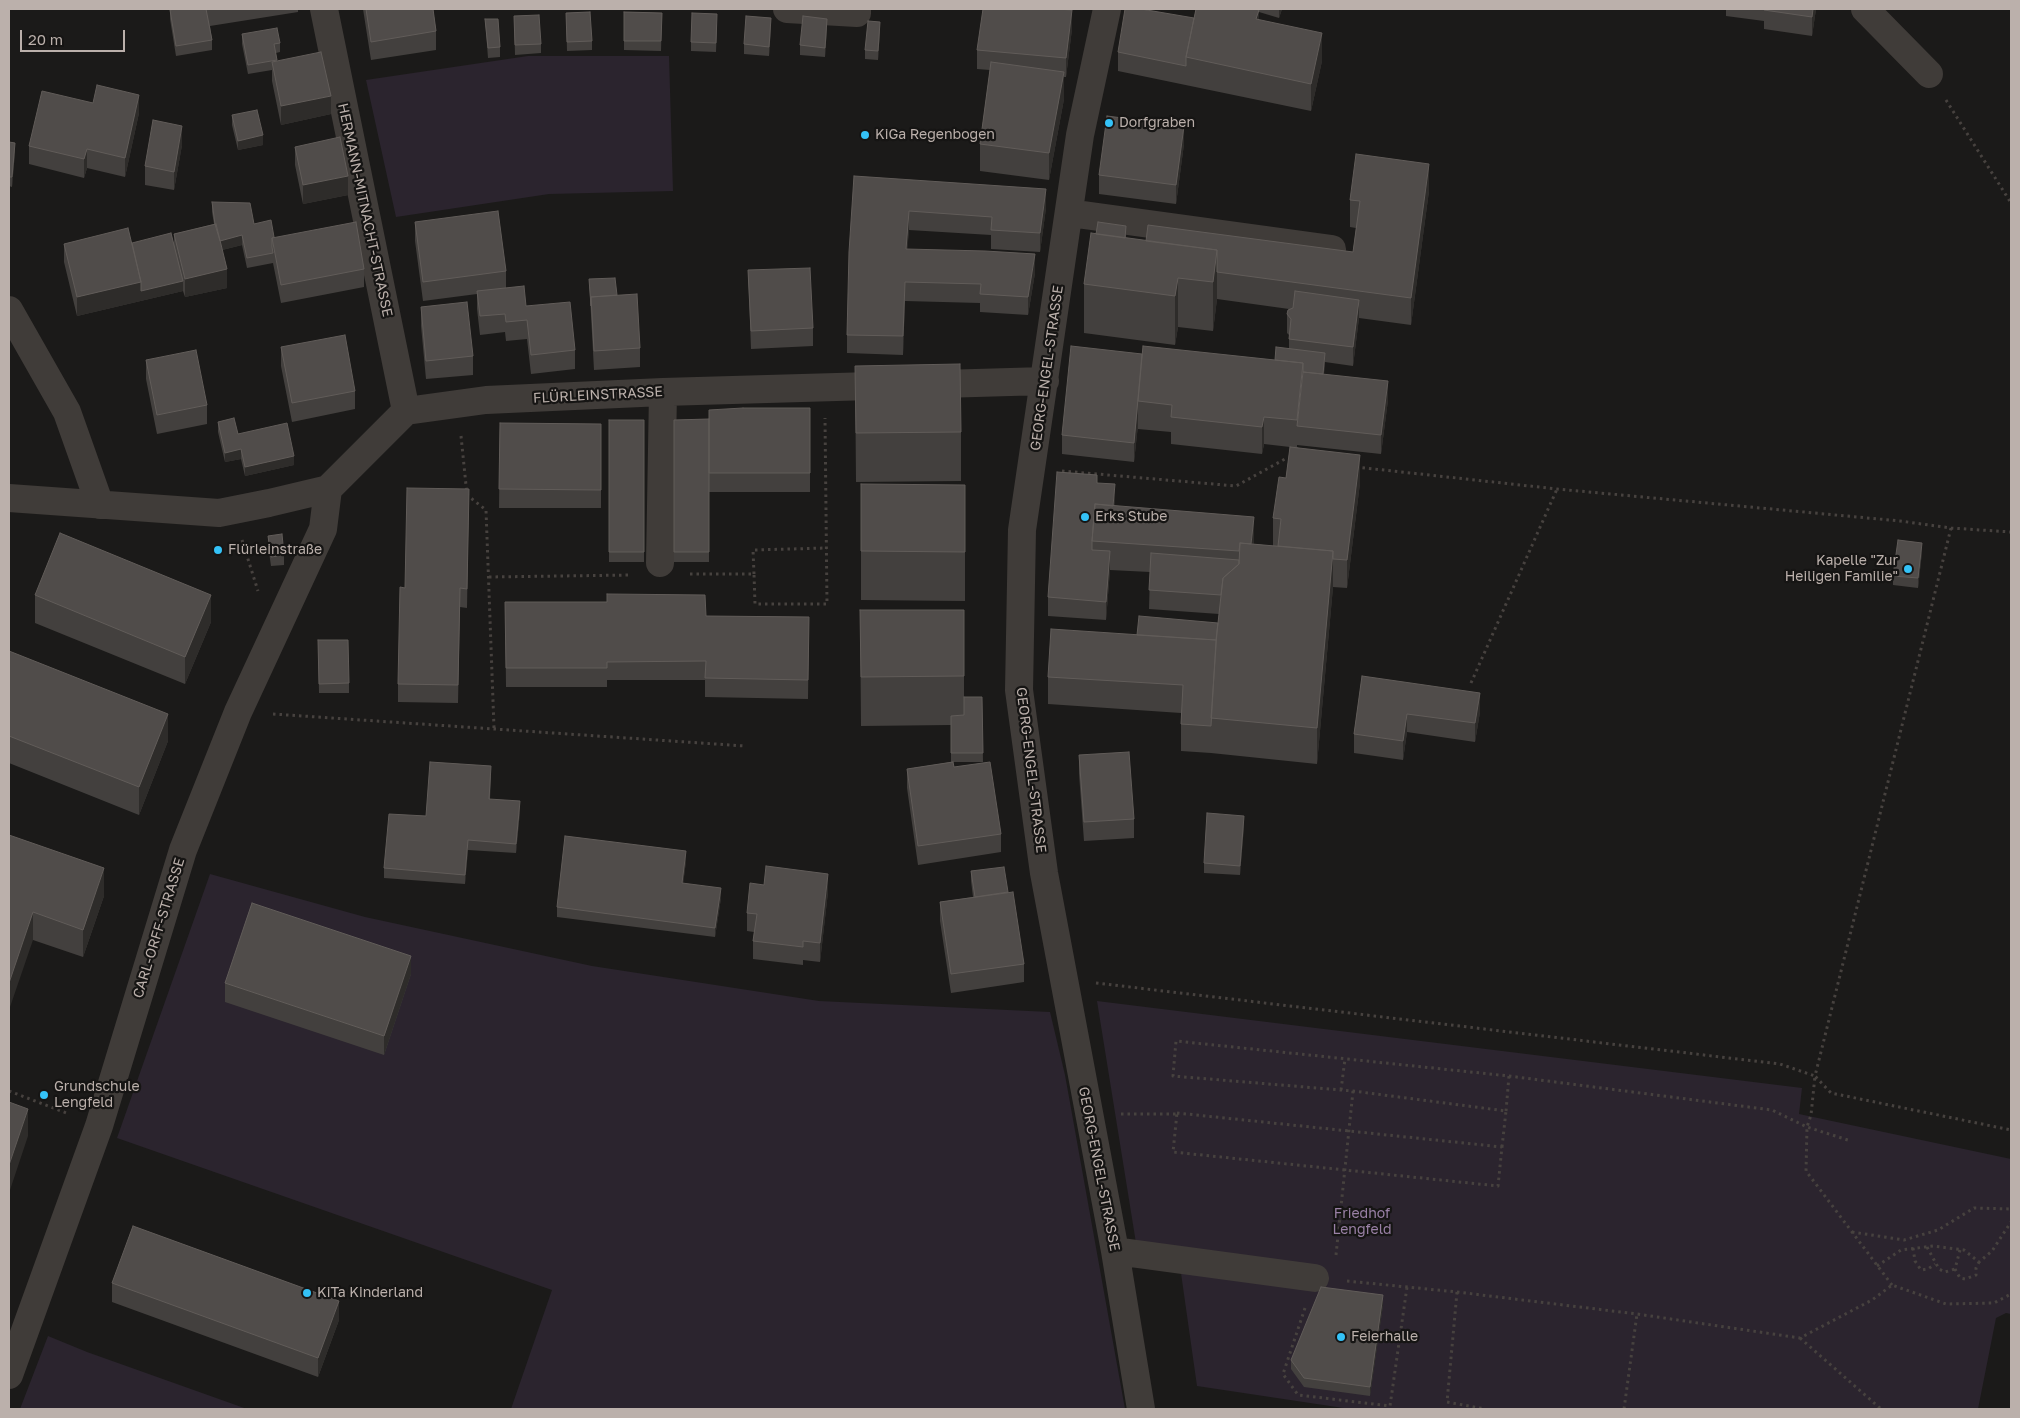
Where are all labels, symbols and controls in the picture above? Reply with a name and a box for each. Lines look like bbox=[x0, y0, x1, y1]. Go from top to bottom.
scale bar bbox=[22, 20, 128, 52]
text: 20 m bbox=[28, 30, 63, 48]
street label: HERMANN-MITNACHT-STRASSE bbox=[334, 102, 396, 318]
place label: Dorfgraben bbox=[1119, 115, 1195, 131]
marker: Dorfgraben bbox=[1103, 117, 1115, 129]
place label: KiGa Regenbogen bbox=[875, 127, 995, 143]
marker: KiGa Regenbogen bbox=[859, 129, 871, 141]
street label: GEORG-ENGEL-STRASSE bbox=[1027, 284, 1067, 452]
street label: FLÜRLEINSTRASSE bbox=[533, 383, 663, 407]
place label: Erks Stube bbox=[1095, 509, 1167, 525]
marker: Erks Stube bbox=[1079, 511, 1091, 523]
place label: Flürleinstraße bbox=[228, 542, 322, 558]
marker: Flürleinstraße bbox=[212, 544, 224, 556]
place label: Kapelle "Zur Heiligen Familie" bbox=[1785, 553, 1898, 586]
marker: Kapelle "Zur Heiligen Familie" bbox=[1902, 563, 1914, 575]
street label: GEORG-ENGEL-STRASSE bbox=[1012, 686, 1050, 854]
street label: CARL-ORFF-STRASSE bbox=[130, 856, 188, 1000]
place label: Grundschule Lengfeld bbox=[54, 1079, 140, 1112]
street label: GEORG-ENGEL-STRASSE bbox=[1075, 1085, 1123, 1253]
marker: Grundschule Lengfeld bbox=[38, 1089, 50, 1101]
park label: Friedhof Lengfeld bbox=[1332, 1206, 1392, 1238]
place label: KiTa Kinderland bbox=[317, 1285, 423, 1301]
marker: KiTa Kinderland bbox=[301, 1287, 313, 1299]
place label: Feierhalle bbox=[1351, 1329, 1418, 1345]
marker: Feierhalle bbox=[1335, 1331, 1347, 1343]

